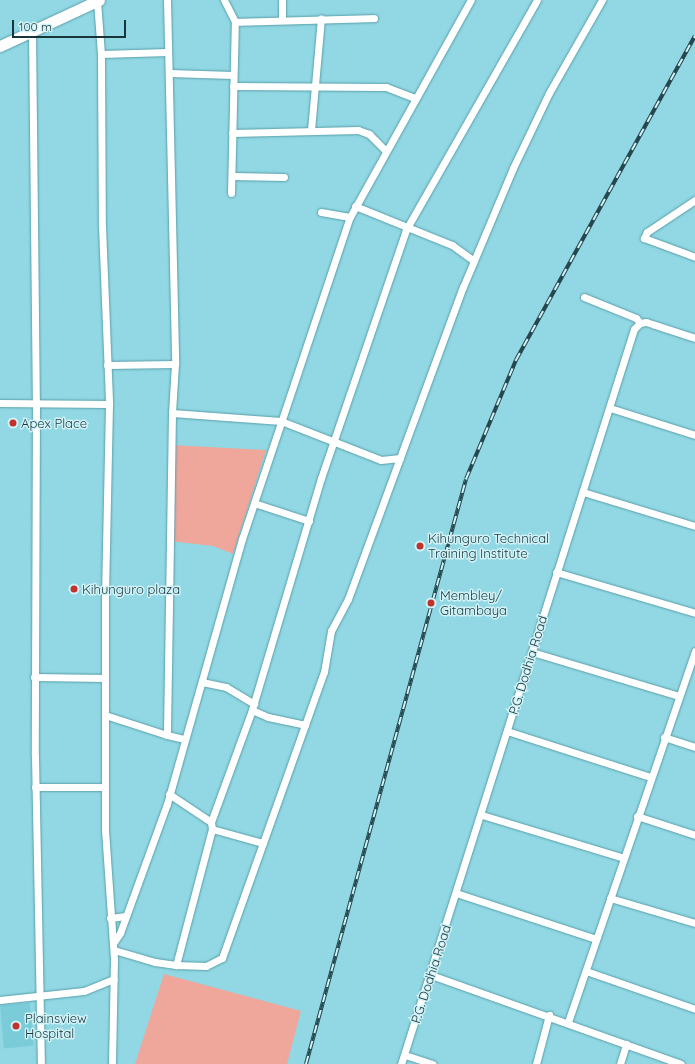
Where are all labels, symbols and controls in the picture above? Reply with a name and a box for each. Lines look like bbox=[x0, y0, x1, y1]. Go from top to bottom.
scale bar bbox=[14, 12, 128, 38]
text: 100 m bbox=[19, 19, 52, 34]
place label: Apex Place bbox=[21, 415, 87, 431]
marker: Apex Place bbox=[8, 418, 18, 428]
place label: Kihunguro Technical Training Institute bbox=[428, 531, 549, 562]
marker: Kihunguro Technical Training Institute bbox=[415, 541, 425, 551]
place label: Kihunguro plaza bbox=[82, 581, 180, 597]
marker: Kihunguro plaza bbox=[69, 584, 79, 594]
place label: Membley/ Gitambaya bbox=[440, 588, 507, 619]
marker: Membley/ Gitambaya bbox=[425, 597, 437, 609]
street label: P.G. Dodhia Road bbox=[506, 614, 550, 716]
street label: P.G. Dodhia Road bbox=[408, 923, 454, 1025]
place label: Plainsview Hospital bbox=[25, 1011, 87, 1042]
marker: Plainsview Hospital bbox=[10, 1020, 22, 1032]

